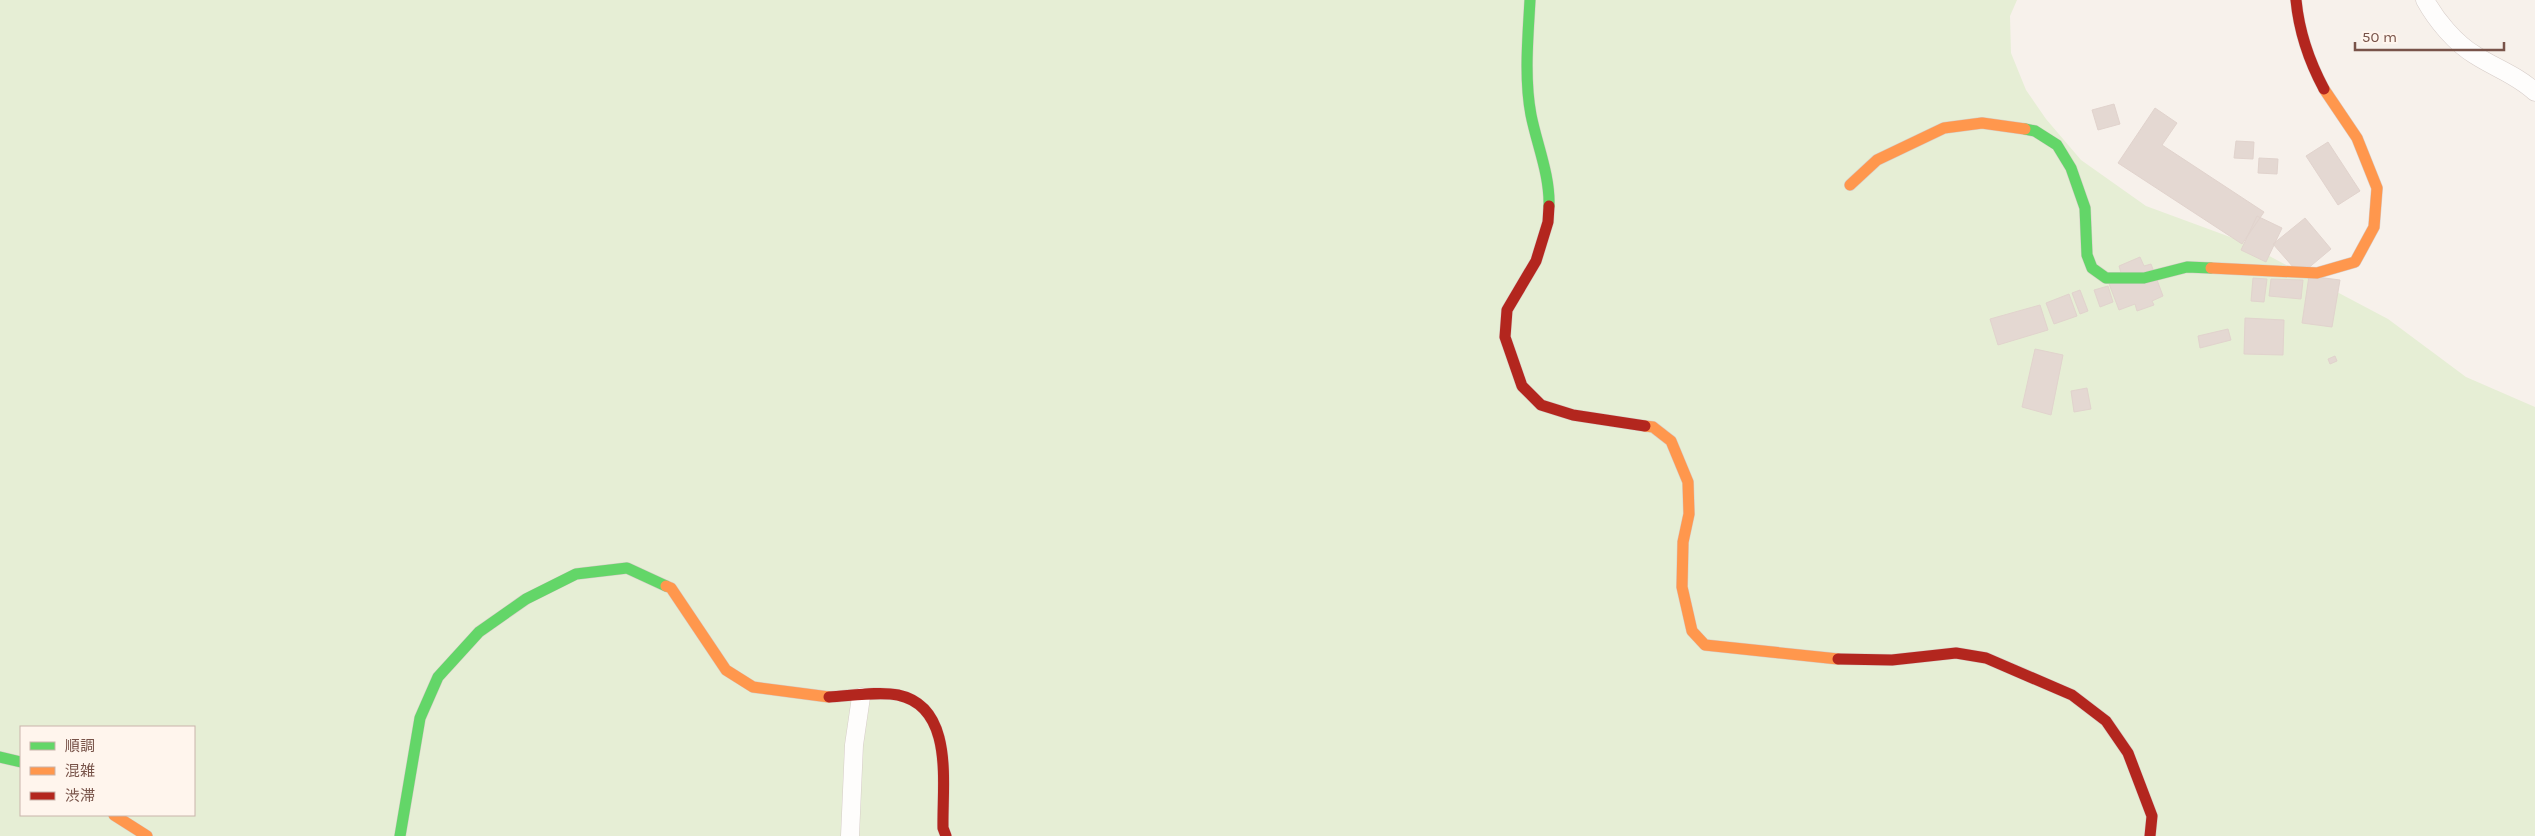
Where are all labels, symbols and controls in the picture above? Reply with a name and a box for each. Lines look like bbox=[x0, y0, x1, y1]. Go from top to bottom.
scale bar bbox=[2355, 20, 2504, 52]
text: 50 m bbox=[2362, 28, 2397, 46]
legend bbox=[20, 726, 195, 816]
text: 順調 bbox=[65, 737, 95, 755]
text: 混雑 bbox=[65, 762, 95, 780]
text: 渋滞 bbox=[65, 787, 95, 805]

